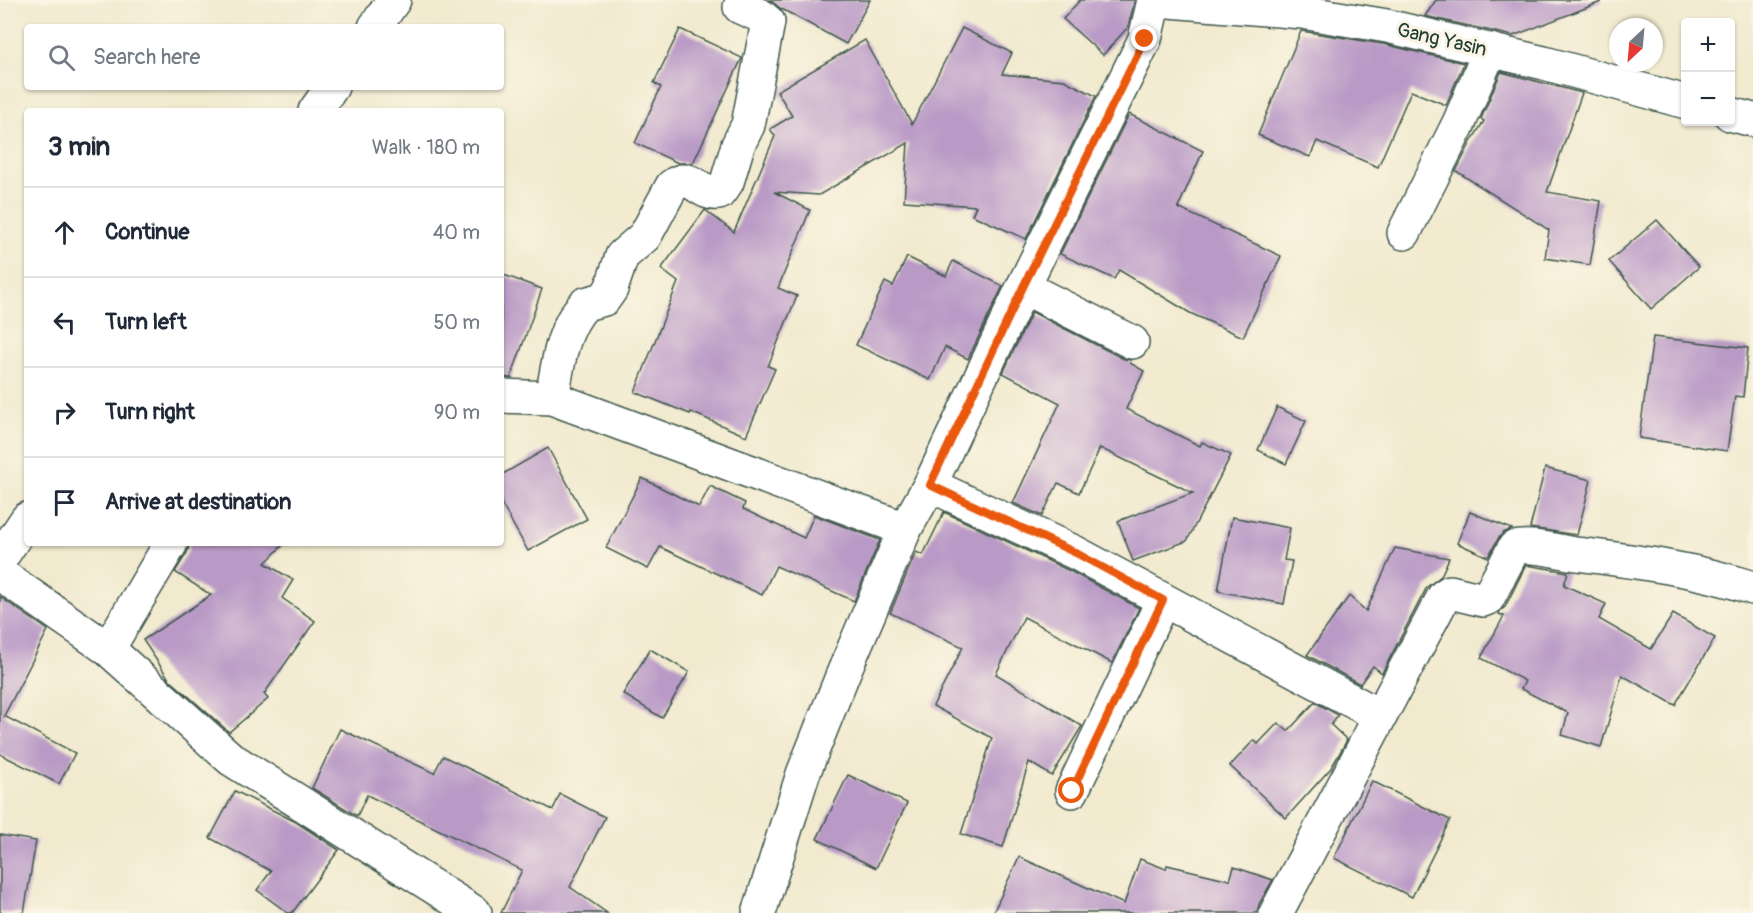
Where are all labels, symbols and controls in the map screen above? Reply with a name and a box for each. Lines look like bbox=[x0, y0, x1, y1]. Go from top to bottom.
street label: Gang Yasin bbox=[1395, 17, 1489, 62]
north arrow bbox=[1609, 18, 1663, 72]
map controls bbox=[1681, 18, 1735, 126]
button: + bbox=[1681, 18, 1735, 72]
search box bbox=[24, 24, 504, 90]
route end bbox=[1131, 25, 1157, 51]
icon: search bbox=[45, 41, 78, 74]
text: Search here bbox=[93, 43, 200, 71]
button: − bbox=[1681, 72, 1735, 126]
text: 3 min bbox=[48, 131, 110, 163]
text: Walk · 180 m bbox=[372, 135, 480, 160]
icon: ahead bbox=[48, 216, 81, 249]
text: Continue bbox=[105, 218, 189, 246]
text: 40 m bbox=[433, 220, 480, 245]
icon: left bbox=[48, 306, 81, 339]
text: Turn left bbox=[105, 308, 187, 336]
text: 50 m bbox=[433, 310, 480, 335]
icon: right bbox=[48, 396, 81, 429]
text: Turn right bbox=[105, 398, 195, 426]
text: 90 m bbox=[434, 400, 480, 425]
icon: arrive bbox=[48, 486, 81, 519]
text: Arrive at destination bbox=[105, 488, 291, 516]
route start bbox=[1058, 777, 1084, 803]

